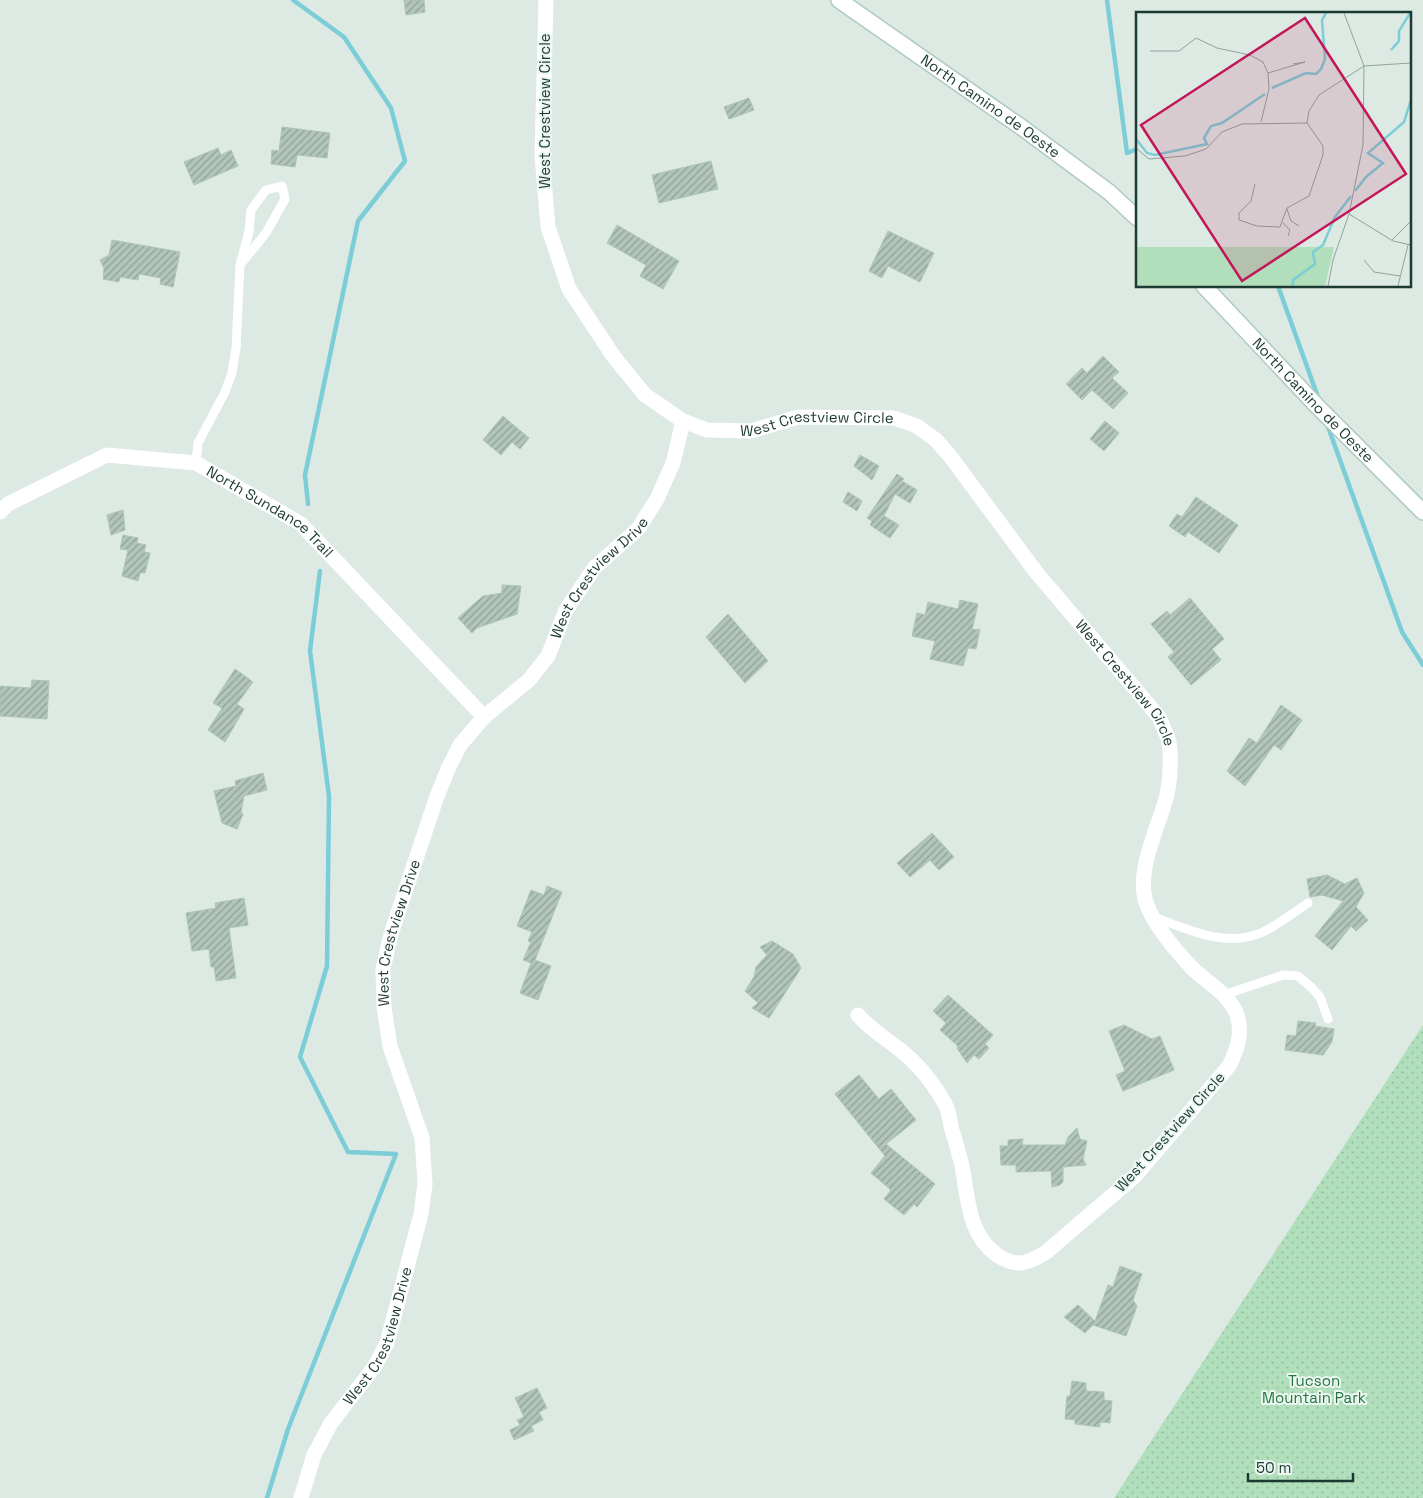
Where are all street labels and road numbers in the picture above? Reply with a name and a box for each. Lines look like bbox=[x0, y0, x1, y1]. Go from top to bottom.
street label: West Crestview Circle bbox=[535, 33, 554, 189]
street label: North Camino de Oeste bbox=[917, 50, 1064, 162]
street label: North Camino de Oeste bbox=[1249, 333, 1378, 467]
street label: West Crestview Circle bbox=[740, 406, 894, 440]
street label: North Sundance Trail bbox=[203, 461, 338, 561]
street label: West Crestview Drive bbox=[546, 513, 652, 641]
street label: West Crestview Circle bbox=[1072, 616, 1179, 748]
street label: West Crestview Drive bbox=[373, 857, 424, 1007]
street label: West Crestview Circle bbox=[1111, 1067, 1229, 1196]
street label: West Crestview Drive bbox=[338, 1264, 416, 1409]

